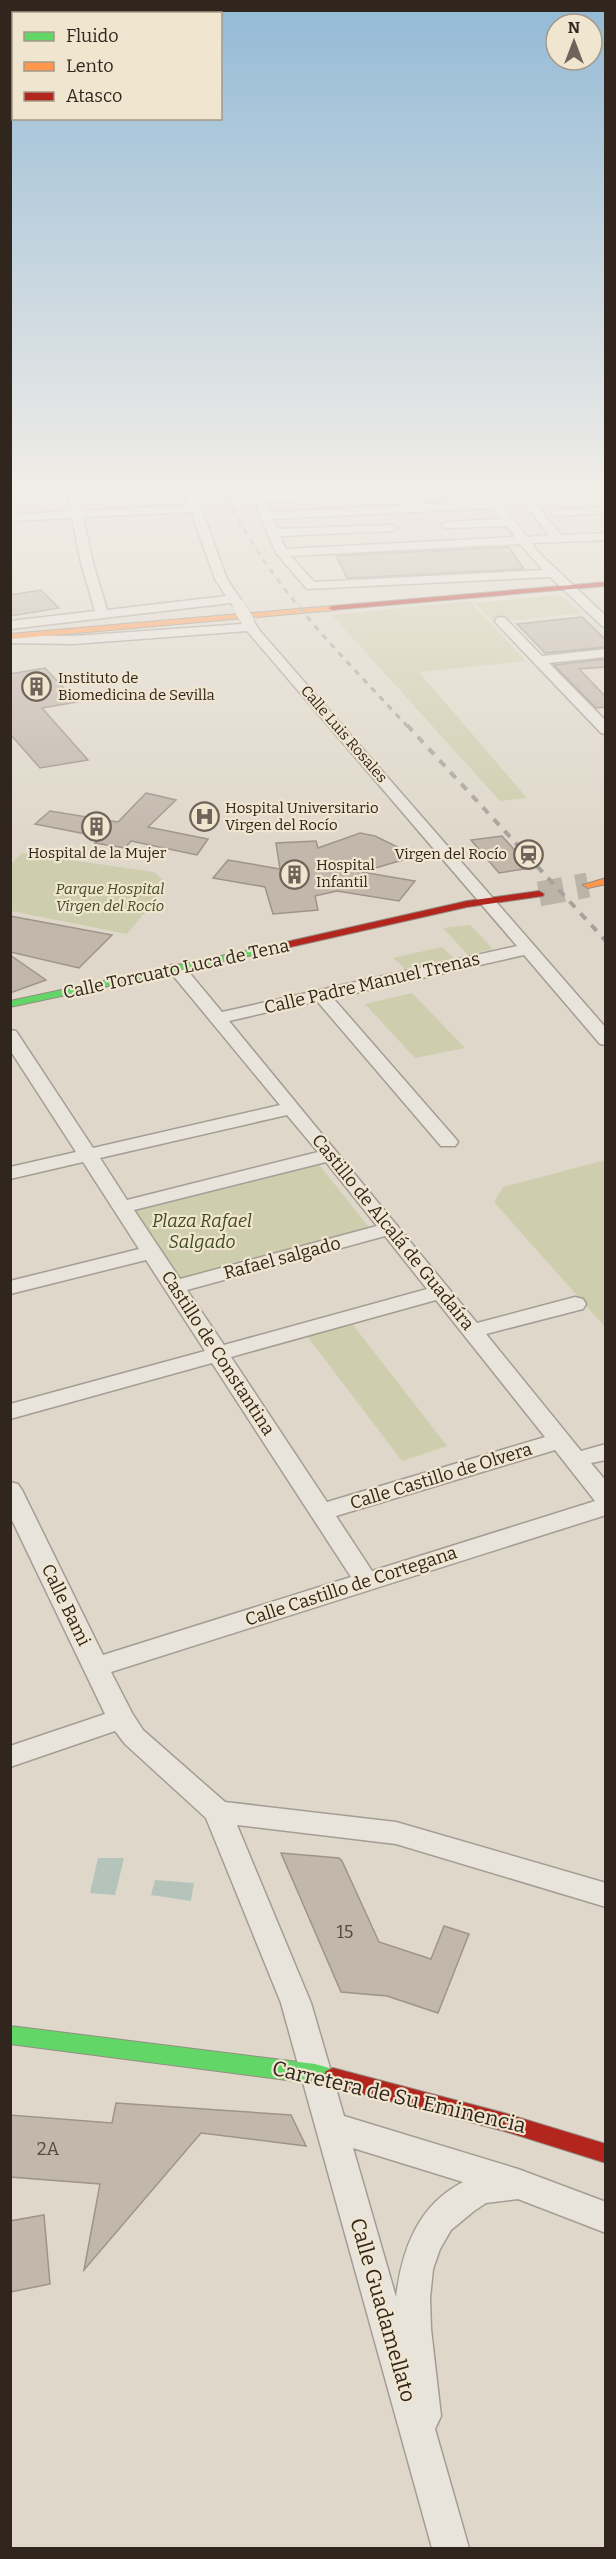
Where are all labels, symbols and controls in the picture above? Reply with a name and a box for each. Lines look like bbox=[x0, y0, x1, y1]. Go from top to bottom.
legend bbox=[12, 12, 222, 120]
north arrow bbox=[544, 12, 604, 72]
text: N bbox=[568, 18, 580, 37]
text: Fluido bbox=[66, 25, 119, 47]
text: Lento bbox=[66, 55, 114, 77]
text: Atasco bbox=[66, 85, 122, 107]
place label: Instituto de Biomedicina de Sevilla bbox=[58, 669, 215, 704]
building icon: Instituto de Biomedicina de Sevilla bbox=[21, 671, 53, 703]
street label: Calle Luis Rosales bbox=[297, 682, 391, 786]
place label: Hospital Universitario Virgen del Rocío bbox=[225, 799, 379, 834]
hospital icon: Hospital Universitario Virgen del Rocío bbox=[188, 801, 220, 833]
building icon: Hospital de la Mujer bbox=[81, 810, 113, 842]
station icon: Virgen del Rocío bbox=[512, 838, 544, 870]
place label: Hospital de la Mujer bbox=[28, 844, 167, 862]
place label: Virgen del Rocío bbox=[394, 845, 507, 863]
place label: Hospital Infantil bbox=[316, 856, 375, 891]
building icon: Hospital Infantil bbox=[279, 858, 311, 890]
park label: Parque Hospital Virgen del Rocío bbox=[56, 880, 164, 915]
street label: Calle Torcuato Luca de Tena bbox=[61, 934, 291, 1004]
street label: Calle Padre Manuel Trenas bbox=[262, 947, 482, 1019]
street label: Castillo de Alcalá de Guadaíra bbox=[307, 1130, 479, 1335]
park label: Plaza Rafael Salgado bbox=[152, 1210, 252, 1253]
street label: Rafael salgado bbox=[221, 1232, 343, 1284]
street label: Castillo de Constantina bbox=[156, 1266, 280, 1440]
street label: Calle Castillo de Olvera bbox=[347, 1438, 535, 1514]
street label: Calle Castillo de Cortegana bbox=[242, 1541, 460, 1631]
street label: Calle Bami bbox=[37, 1560, 95, 1650]
house number: 15 bbox=[337, 1921, 353, 1943]
street label: Carretera de Su Eminencia bbox=[270, 2055, 529, 2139]
house number: 2A bbox=[37, 2138, 60, 2160]
street label: Calle Guadamellato bbox=[344, 2215, 422, 2405]

